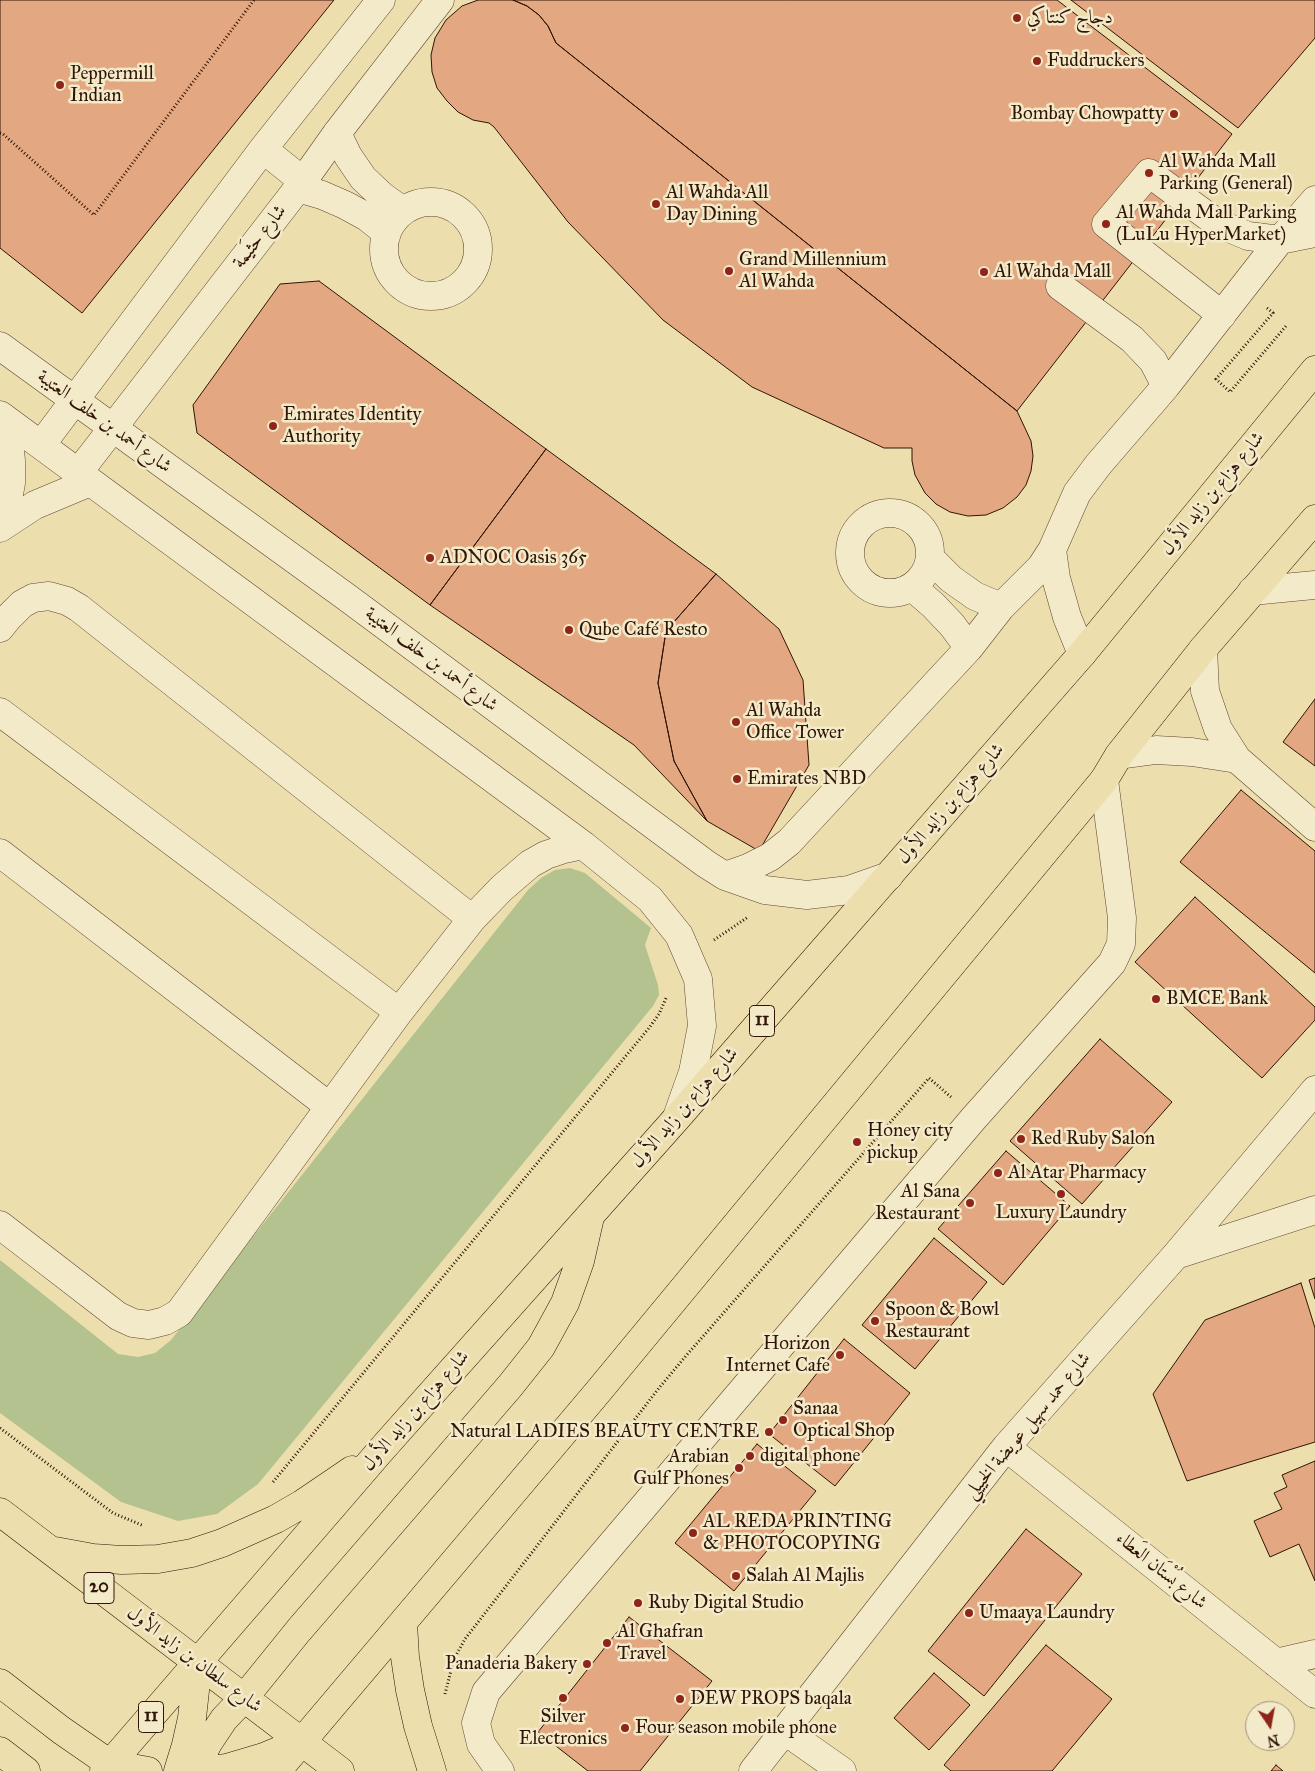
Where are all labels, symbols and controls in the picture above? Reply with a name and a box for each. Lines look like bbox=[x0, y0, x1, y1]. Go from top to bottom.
place label: دجاج كنتاكي bbox=[1027, 7, 1113, 29]
marker: دجاج كنتاكي bbox=[1011, 12, 1023, 24]
place label: Fuddruckers bbox=[1047, 50, 1144, 72]
marker: Fuddruckers bbox=[1031, 55, 1043, 67]
place label: Peppermill Indian bbox=[70, 63, 154, 107]
marker: Peppermill Indian bbox=[54, 79, 66, 91]
place label: Bombay Chowpatty bbox=[1010, 103, 1164, 125]
marker: Bombay Chowpatty bbox=[1168, 108, 1180, 120]
place label: Al Wahda Mall Parking (General) bbox=[1159, 151, 1293, 195]
marker: Al Wahda Mall Parking (General) bbox=[1143, 167, 1155, 179]
place label: Al Wahda All Day Dining bbox=[666, 182, 768, 226]
marker: Al Wahda All Day Dining bbox=[650, 198, 662, 210]
street label: شارع حثَيمة bbox=[228, 201, 292, 273]
place label: Al Wahda Mall Parking (LuLu HyperMarket) bbox=[1116, 202, 1296, 246]
marker: Al Wahda Mall Parking (LuLu HyperMarket) bbox=[1100, 218, 1112, 230]
place label: Grand Millennium Al Wahda bbox=[739, 249, 887, 293]
place label: Al Wahda Mall bbox=[994, 261, 1111, 283]
marker: Grand Millennium Al Wahda bbox=[723, 265, 735, 277]
marker: Al Wahda Mall bbox=[978, 266, 990, 278]
street label: شارع أحمد بن خلف العتيبة bbox=[32, 366, 176, 478]
place label: Emirates Identity Authority bbox=[283, 404, 422, 448]
marker: Emirates Identity Authority bbox=[267, 420, 279, 432]
street label: شارع هزاع بن زايد الأول bbox=[1156, 428, 1270, 560]
place label: ADNOC Oasis 365 bbox=[440, 547, 587, 569]
marker: ADNOC Oasis 365 bbox=[424, 552, 436, 564]
street label: شارع أحمد بن خلف العتيبة bbox=[360, 603, 502, 717]
place label: Qube Café Resto bbox=[579, 619, 708, 641]
marker: Qube Café Resto bbox=[563, 624, 575, 636]
place label: Al Wahda Office Tower bbox=[746, 700, 844, 744]
marker: Al Wahda Office Tower bbox=[730, 716, 742, 728]
street label: شارع هزاع بن زايد الأول bbox=[892, 739, 1010, 869]
place label: Emirates NBD bbox=[747, 768, 866, 790]
marker: Emirates NBD bbox=[731, 773, 743, 785]
place label: BMCE Bank bbox=[1166, 988, 1268, 1010]
marker: BMCE Bank bbox=[1150, 993, 1162, 1005]
road number: 11 bbox=[750, 1006, 774, 1036]
street label: شارع هزاع بن زايد الأول bbox=[626, 1043, 744, 1173]
place label: Honey city pickup bbox=[867, 1120, 953, 1164]
place label: Red Ruby Salon bbox=[1031, 1128, 1155, 1150]
marker: Red Ruby Salon bbox=[1015, 1133, 1027, 1145]
marker: Honey city pickup bbox=[851, 1136, 863, 1148]
place label: Al Atar Pharmacy bbox=[1008, 1162, 1146, 1184]
marker: Al Atar Pharmacy bbox=[992, 1167, 1004, 1179]
place label: Al Sana Restaurant bbox=[875, 1181, 960, 1225]
marker: Luxury Laundry bbox=[1055, 1188, 1067, 1200]
marker: Al Sana Restaurant bbox=[964, 1197, 976, 1209]
place label: Luxury Laundry bbox=[996, 1202, 1126, 1224]
place label: Spoon & Bowl Restaurant bbox=[885, 1299, 999, 1343]
marker: Spoon & Bowl Restaurant bbox=[869, 1315, 881, 1327]
place label: Horizon Internet Cafe bbox=[726, 1333, 830, 1377]
street label: شارع هزاع بن زايد الأول bbox=[357, 1346, 475, 1476]
street label: شارع حمد سهيل عويضة الخييلي bbox=[960, 1348, 1096, 1504]
marker: Horizon Internet Cafe bbox=[834, 1349, 846, 1361]
place label: Sanaa Optical Shop bbox=[793, 1398, 895, 1442]
marker: Sanaa Optical Shop bbox=[777, 1414, 789, 1426]
place label: Natural LADIES BEAUTY CENTRE bbox=[450, 1421, 759, 1443]
marker: Natural LADIES BEAUTY CENTRE bbox=[763, 1426, 775, 1438]
place label: digital phone bbox=[760, 1445, 861, 1467]
place label: Arabian Gulf Phones bbox=[633, 1446, 729, 1490]
marker: digital phone bbox=[744, 1450, 756, 1462]
marker: Arabian Gulf Phones bbox=[733, 1462, 745, 1474]
place label: AL REDA PRINTING & PHOTOCOPYING bbox=[703, 1511, 892, 1555]
marker: AL REDA PRINTING & PHOTOCOPYING bbox=[687, 1527, 699, 1539]
street label: شارع بُسْتَان العَطاء bbox=[1111, 1527, 1211, 1615]
place label: Salah Al Majlis bbox=[746, 1565, 864, 1587]
marker: Salah Al Majlis bbox=[730, 1570, 742, 1582]
road number: 20 bbox=[84, 1572, 114, 1604]
place label: Ruby Digital Studio bbox=[648, 1592, 804, 1614]
marker: Ruby Digital Studio bbox=[632, 1597, 644, 1609]
street label: شارع سلطان بن زايد الأول bbox=[122, 1602, 266, 1718]
place label: Umaaya Laundry bbox=[979, 1602, 1114, 1624]
marker: Umaaya Laundry bbox=[963, 1607, 975, 1619]
place label: Al Ghafran Travel bbox=[617, 1621, 703, 1665]
marker: Al Ghafran Travel bbox=[601, 1637, 613, 1649]
place label: Panaderia Bakery bbox=[445, 1653, 577, 1675]
marker: Panaderia Bakery bbox=[581, 1658, 593, 1670]
place label: DEW PROPS baqala bbox=[690, 1688, 852, 1710]
marker: Silver Electronics bbox=[557, 1692, 569, 1704]
marker: DEW PROPS baqala bbox=[674, 1693, 686, 1705]
road number: 11 bbox=[138, 1701, 164, 1732]
north arrow bbox=[1245, 1701, 1295, 1751]
place label: Silver Electronics bbox=[519, 1706, 607, 1750]
place label: Four season mobile phone bbox=[635, 1717, 837, 1739]
marker: Four season mobile phone bbox=[619, 1722, 631, 1734]
text: N bbox=[1265, 1731, 1281, 1750]

